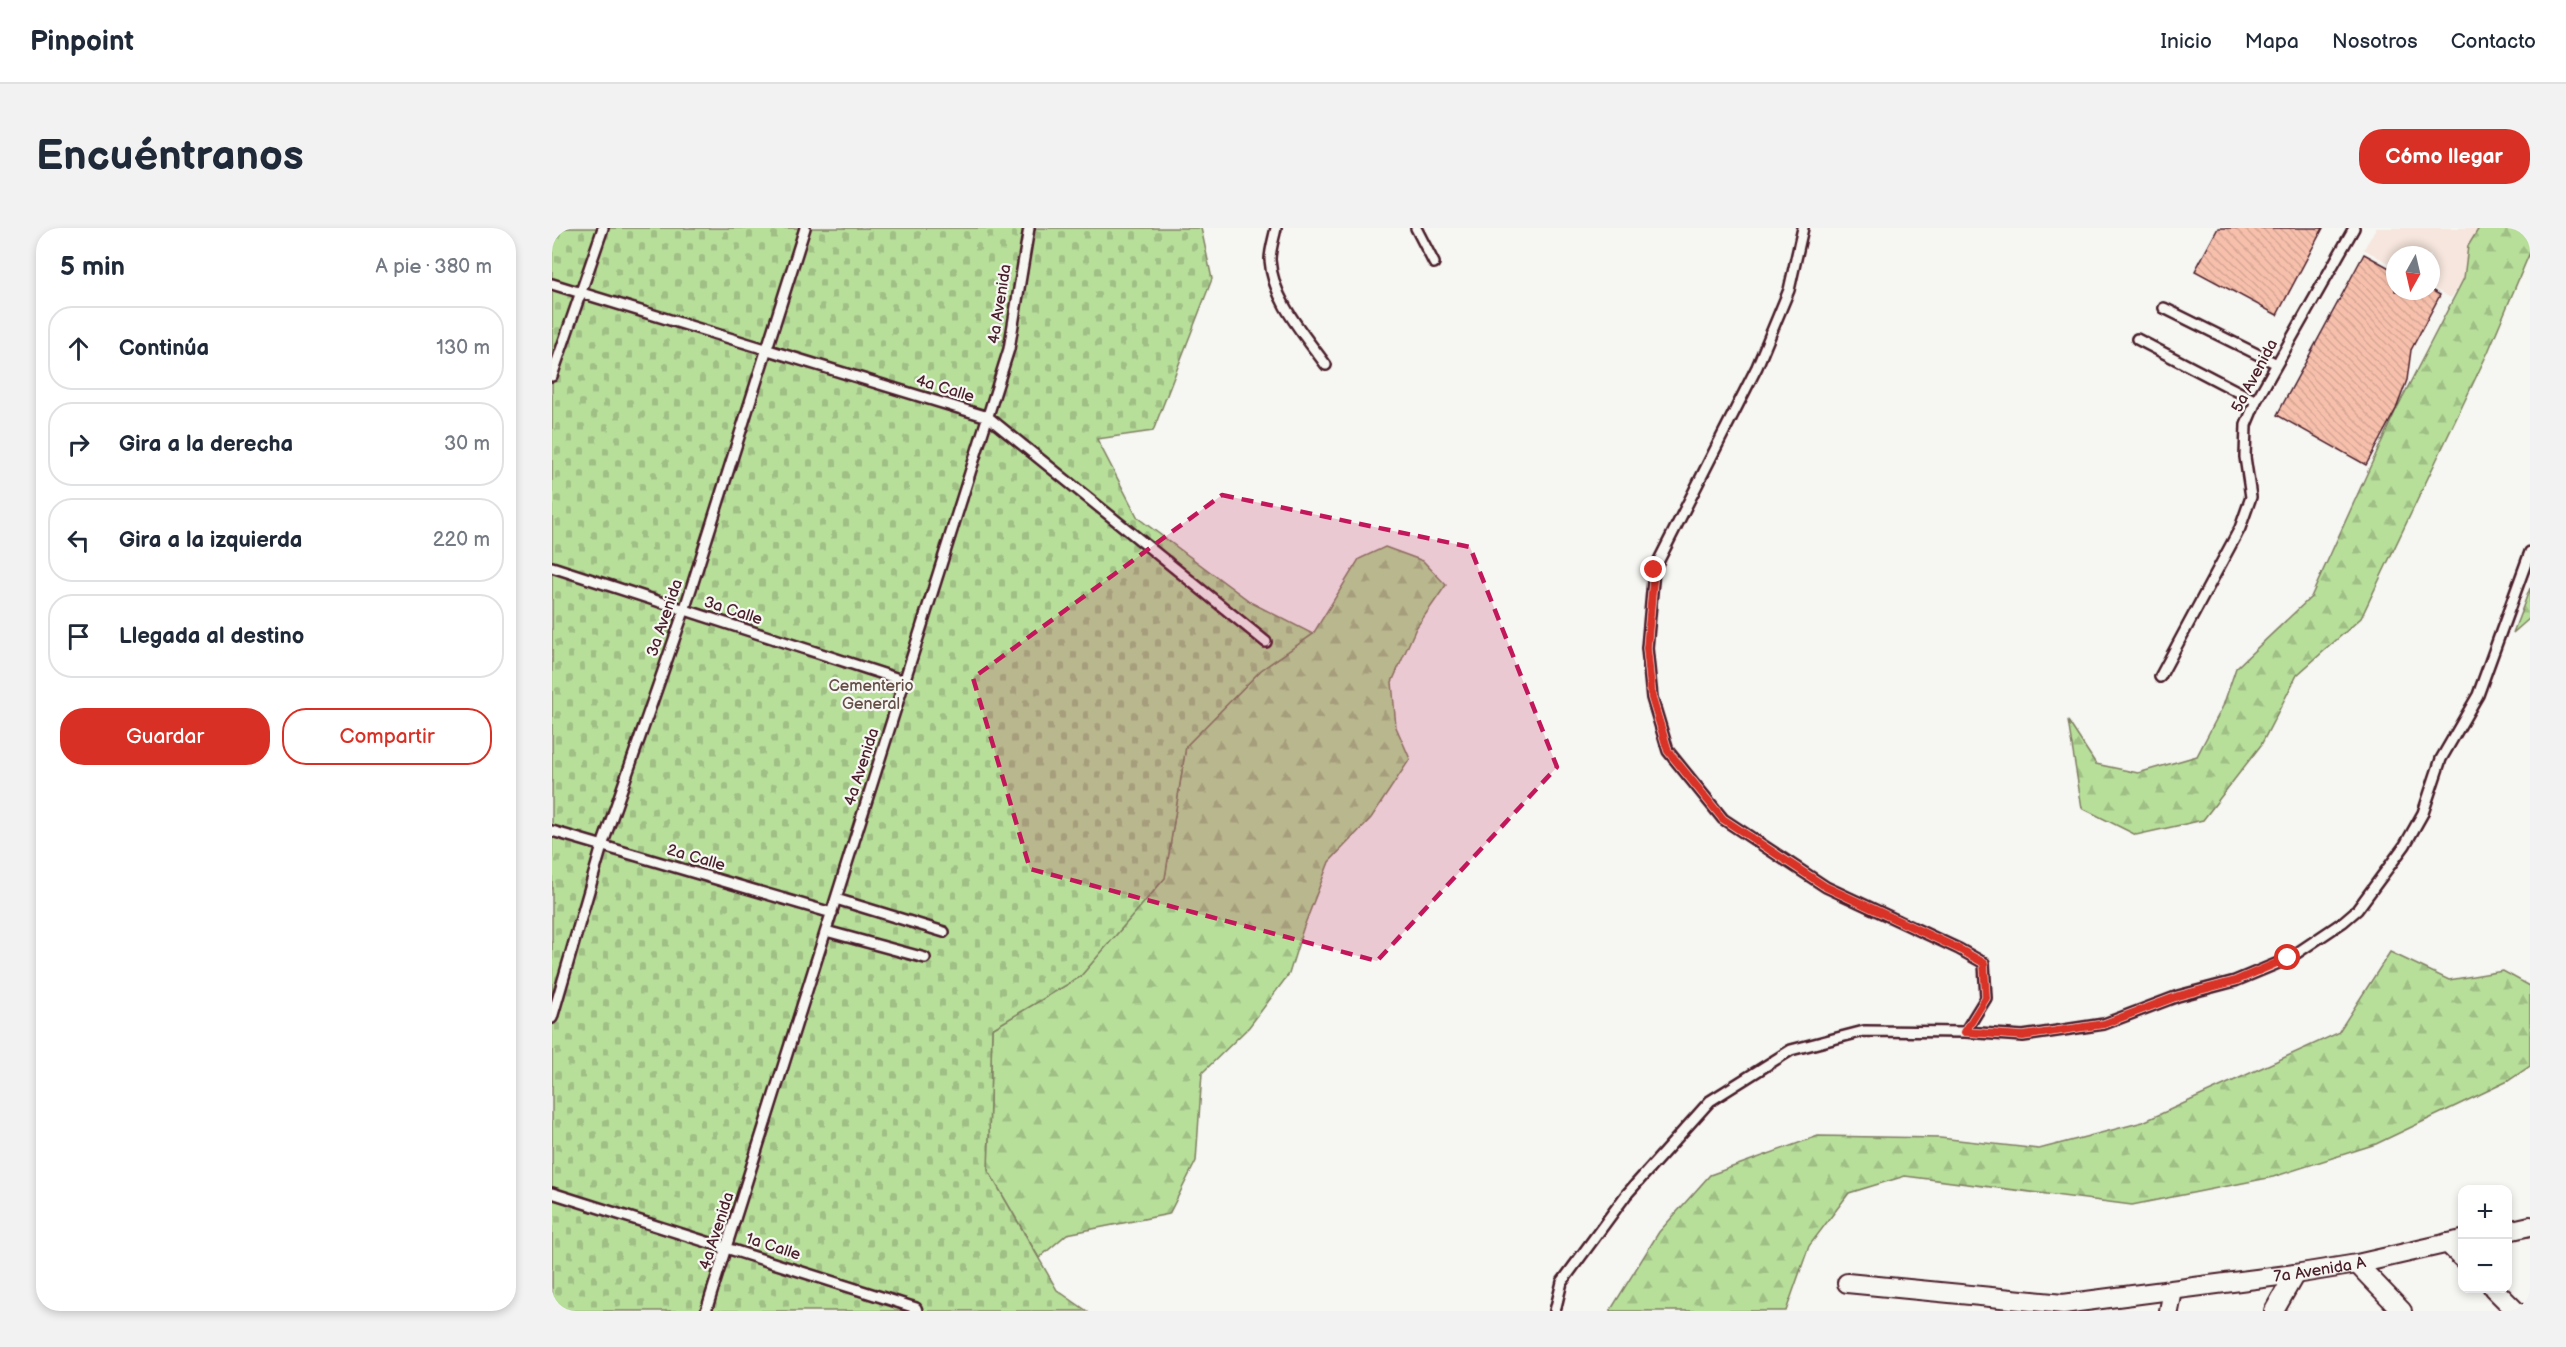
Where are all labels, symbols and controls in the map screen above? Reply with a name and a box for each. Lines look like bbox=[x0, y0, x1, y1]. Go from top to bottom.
text: Pinpoint bbox=[30, 25, 134, 58]
text: Inicio bbox=[2161, 29, 2212, 54]
text: Mapa bbox=[2245, 29, 2299, 54]
text: Nosotros bbox=[2332, 29, 2418, 54]
text: Contacto bbox=[2451, 29, 2536, 54]
button: Cómo llegar bbox=[2359, 129, 2530, 184]
text: Encuéntranos bbox=[36, 131, 304, 182]
north arrow bbox=[2386, 246, 2440, 300]
text: 5 min bbox=[60, 252, 125, 283]
text: A pie · 380 m bbox=[376, 255, 492, 279]
street label: 4a Avenida bbox=[984, 263, 1016, 345]
icon: ahead bbox=[62, 332, 95, 365]
text: Continúa bbox=[119, 335, 209, 362]
text: 130 m bbox=[436, 336, 490, 360]
street label: 5a Avenida bbox=[2228, 336, 2282, 416]
street label: 4a Calle bbox=[913, 371, 977, 407]
icon: right bbox=[62, 428, 95, 461]
text: Gira a la derecha bbox=[119, 431, 293, 458]
text: 30 m bbox=[444, 432, 490, 456]
icon: left bbox=[62, 524, 95, 557]
text: Gira a la izquierda bbox=[119, 527, 303, 554]
text: 220 m bbox=[433, 528, 490, 552]
route end bbox=[1640, 556, 1666, 582]
street label: 3a Avenida bbox=[643, 577, 687, 659]
street label: 3a Calle bbox=[701, 593, 765, 629]
icon: arrive bbox=[62, 620, 95, 653]
text: Llegada al destino bbox=[119, 623, 304, 650]
park label: Cementerio General bbox=[828, 677, 914, 714]
button: Guardar bbox=[60, 708, 270, 765]
button: Compartir bbox=[282, 708, 492, 765]
street label: 4a Avenida bbox=[841, 726, 883, 808]
street label: 2a Calle bbox=[665, 841, 728, 876]
route start bbox=[2274, 944, 2300, 970]
map controls bbox=[2458, 1185, 2512, 1293]
button: + bbox=[2458, 1185, 2512, 1239]
street label: 4a Avenida bbox=[696, 1190, 738, 1272]
street label: 1a Calle bbox=[743, 1229, 803, 1265]
button: − bbox=[2458, 1239, 2512, 1293]
street label: 7a Avenida A bbox=[2273, 1253, 2368, 1286]

